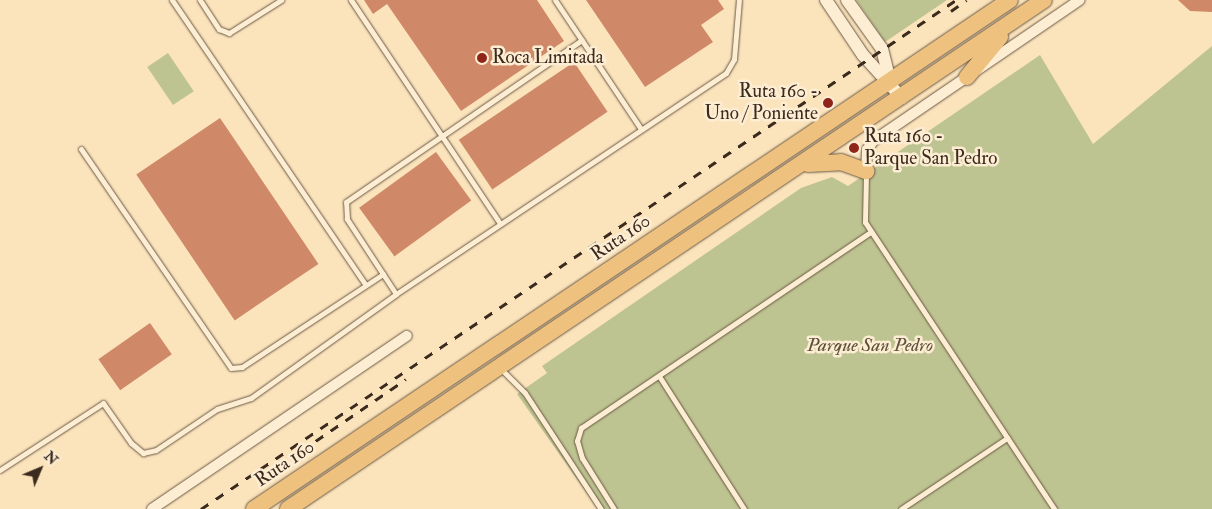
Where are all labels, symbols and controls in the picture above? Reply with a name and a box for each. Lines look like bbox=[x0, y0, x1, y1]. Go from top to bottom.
place label: Roca Limitada bbox=[492, 47, 604, 69]
marker: Roca Limitada bbox=[476, 52, 488, 64]
place label: Ruta 160 - Uno / Poniente bbox=[704, 81, 818, 125]
marker: Ruta 160 - Uno / Poniente bbox=[822, 97, 834, 109]
place label: Ruta 160 - Parque San Pedro bbox=[864, 126, 997, 170]
marker: Ruta 160 - Parque San Pedro bbox=[848, 142, 860, 154]
street label: Ruta 160 bbox=[587, 210, 655, 266]
park label: Parque San Pedro bbox=[807, 335, 933, 357]
street label: Ruta 160 bbox=[251, 436, 319, 492]
north arrow bbox=[15, 444, 65, 494]
text: N bbox=[41, 448, 61, 468]

